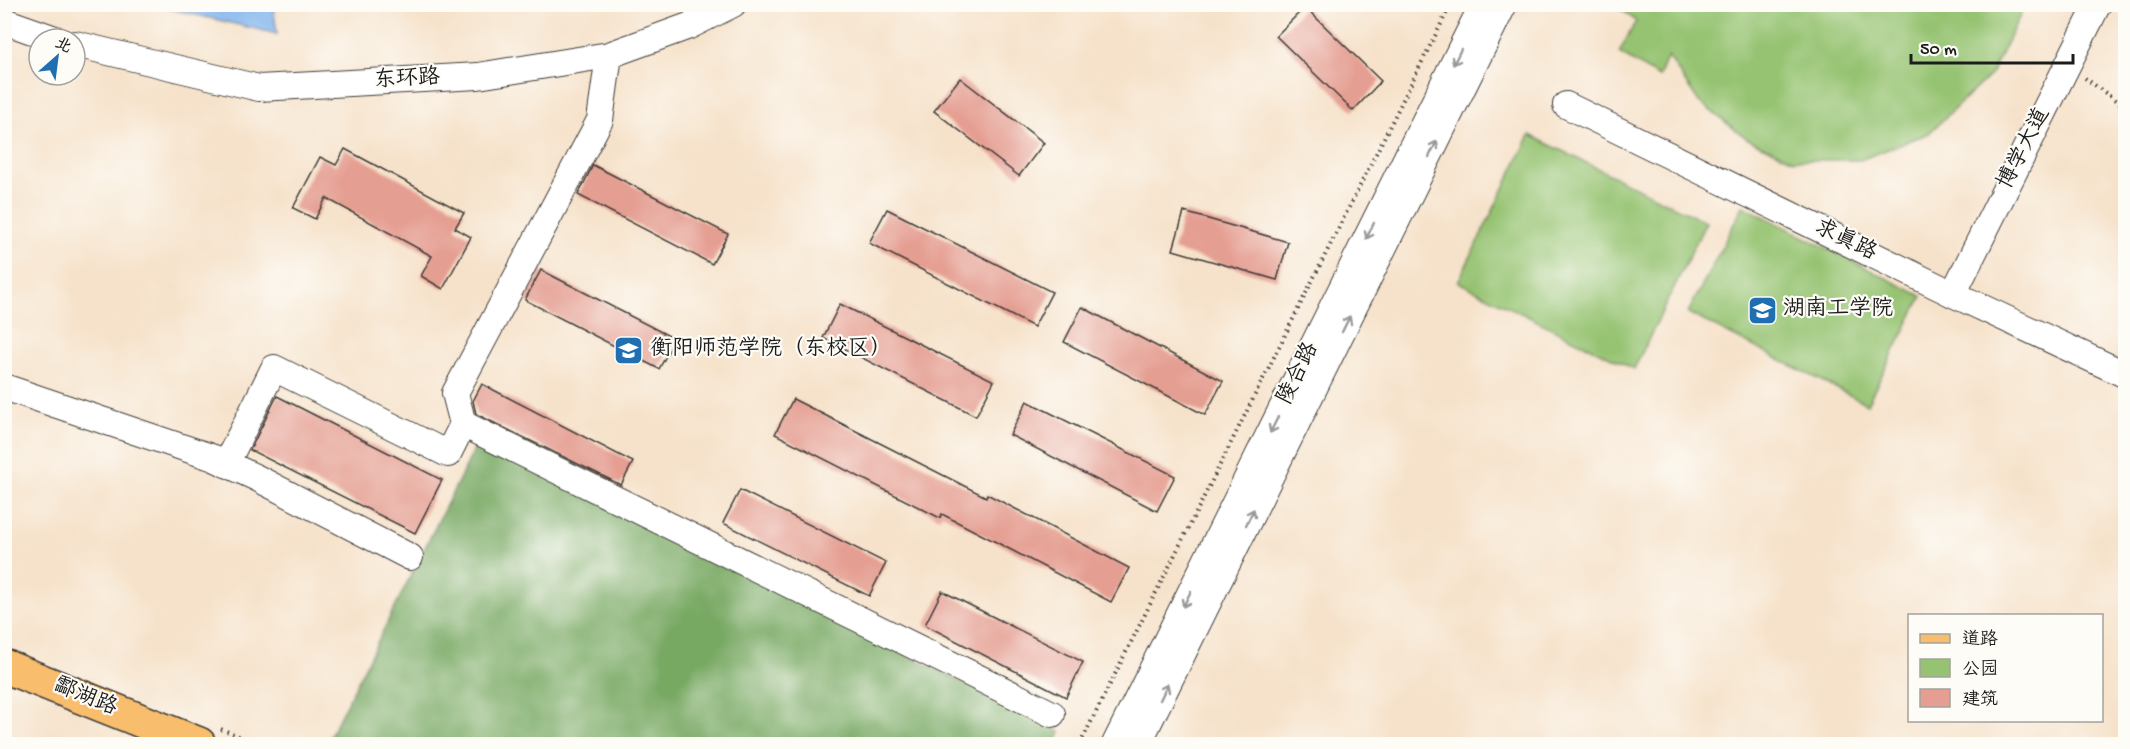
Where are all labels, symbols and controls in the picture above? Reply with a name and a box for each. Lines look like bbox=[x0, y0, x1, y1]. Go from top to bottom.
north arrow bbox=[27, 27, 87, 87]
scale bar bbox=[1911, 27, 2073, 65]
text: 北 bbox=[51, 34, 74, 59]
text: 50 m bbox=[1920, 40, 1957, 61]
one-way arrow bbox=[1451, 47, 1462, 65]
street label: 东环路 bbox=[373, 63, 441, 95]
street label: 博学大道 bbox=[1993, 103, 2057, 194]
one-way arrow bbox=[1427, 140, 1439, 158]
street label: 求真路 bbox=[1810, 213, 1881, 267]
one-way arrow bbox=[1364, 222, 1375, 240]
school or university icon: 湖南工学院 bbox=[1746, 294, 1778, 326]
place label: 湖南工学院 bbox=[1783, 295, 1893, 323]
one-way arrow bbox=[1341, 315, 1352, 333]
school or university icon: 衡阳师范学院（东校区） bbox=[613, 334, 645, 366]
place label: 衡阳师范学院（东校区） bbox=[650, 336, 892, 363]
street label: 陵合路 bbox=[1271, 338, 1325, 409]
one-way arrow bbox=[1268, 415, 1279, 433]
one-way arrow bbox=[1245, 509, 1256, 527]
one-way arrow bbox=[1181, 590, 1192, 608]
legend bbox=[1908, 614, 2103, 722]
text: 道路 bbox=[1962, 629, 1998, 651]
text: 公园 bbox=[1962, 659, 1998, 681]
street label: 酃湖路 bbox=[50, 672, 121, 722]
one-way arrow bbox=[1158, 683, 1170, 701]
text: 建筑 bbox=[1962, 689, 1998, 711]

